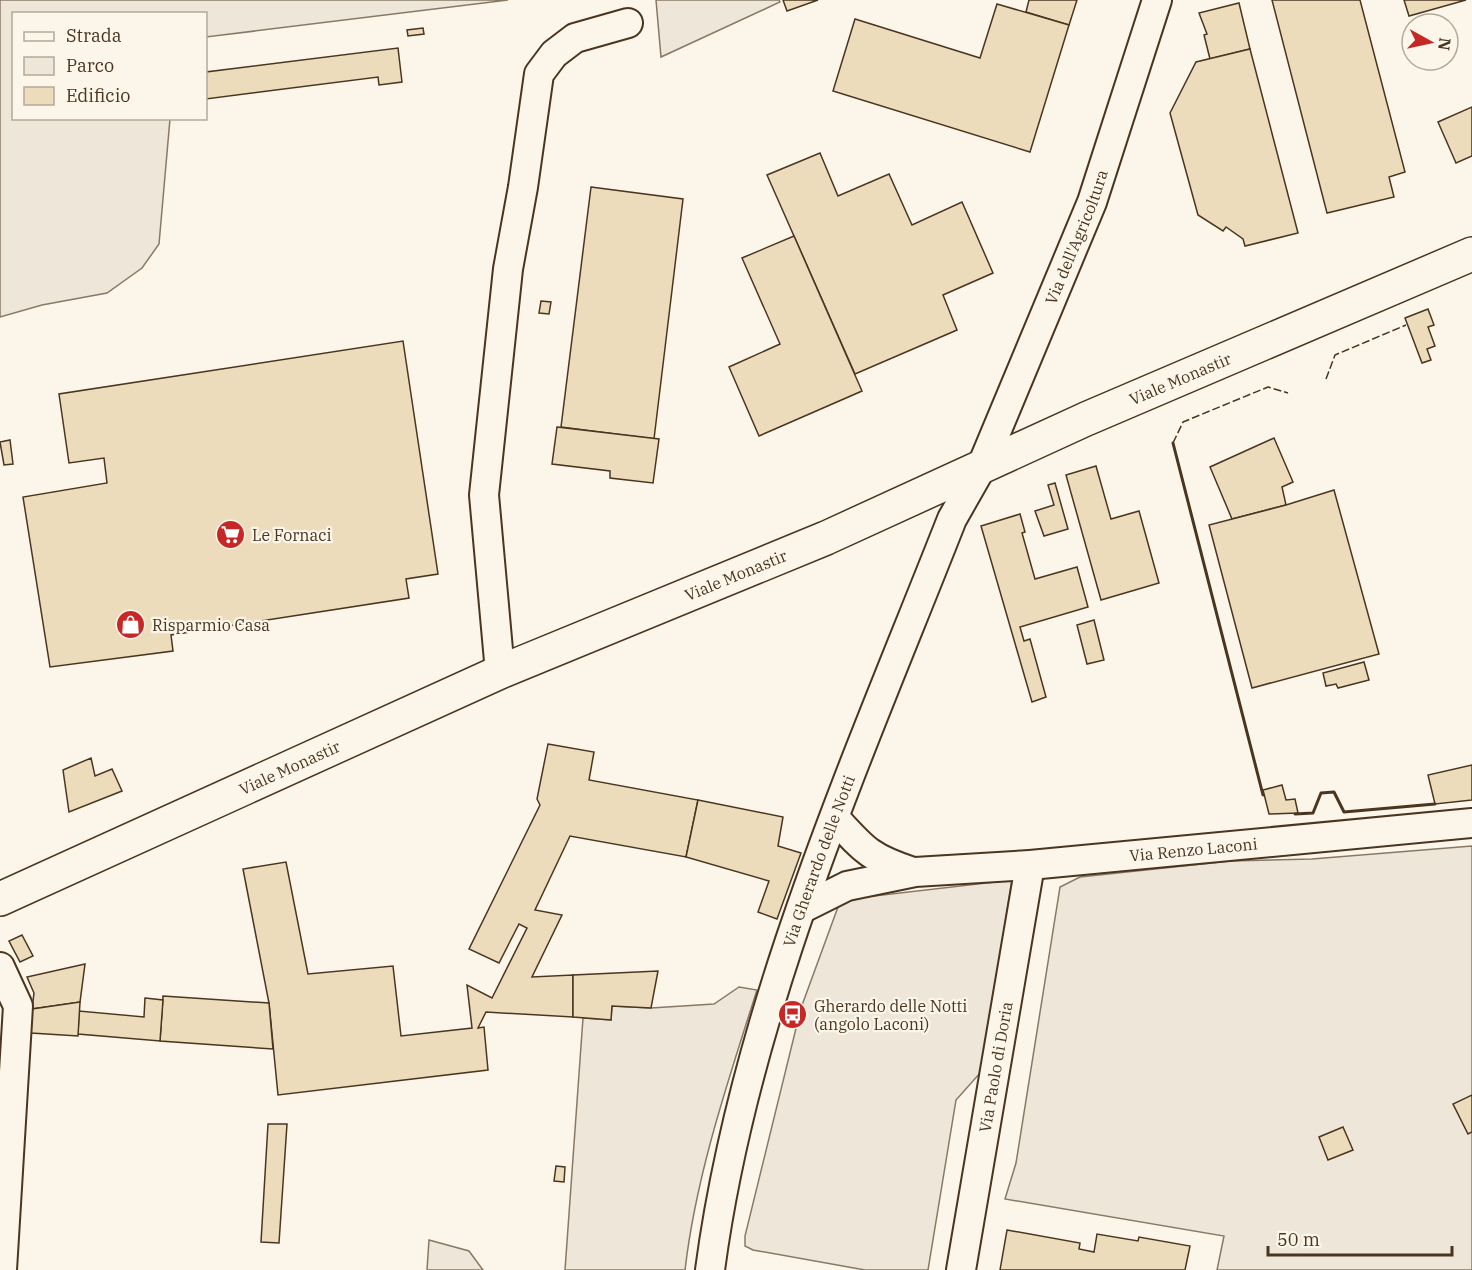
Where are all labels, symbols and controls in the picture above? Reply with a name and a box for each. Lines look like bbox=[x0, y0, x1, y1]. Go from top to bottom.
legend bbox=[12, 12, 207, 120]
north arrow bbox=[1400, 12, 1460, 72]
text: Strada bbox=[66, 24, 122, 47]
text: N bbox=[1434, 36, 1456, 52]
text: Parco bbox=[66, 54, 114, 77]
text: Edificio bbox=[66, 84, 130, 107]
street label: Via dell'Agricoltura bbox=[1040, 167, 1112, 307]
street label: Viale Monastir bbox=[1126, 348, 1234, 409]
supermarket icon: Le Fornaci bbox=[215, 519, 247, 551]
place label: Le Fornaci bbox=[252, 525, 332, 545]
street label: Viale Monastir bbox=[682, 545, 790, 605]
shop icon: Risparmio Casa bbox=[115, 609, 147, 641]
place label: Risparmio Casa bbox=[152, 615, 270, 635]
street label: Viale Monastir bbox=[236, 736, 343, 799]
street label: Via Gherardo delle Notti bbox=[779, 772, 859, 950]
street label: Via Renzo Laconi bbox=[1128, 833, 1258, 866]
place label: Gherardo delle Notti (angolo Laconi) bbox=[814, 996, 967, 1034]
bus stop icon: Gherardo delle Notti (angolo Laconi) bbox=[777, 999, 809, 1031]
street label: Via Paolo di Doria bbox=[975, 1000, 1017, 1134]
scale bar bbox=[1268, 1219, 1452, 1257]
text: 50 m bbox=[1277, 1228, 1320, 1251]

